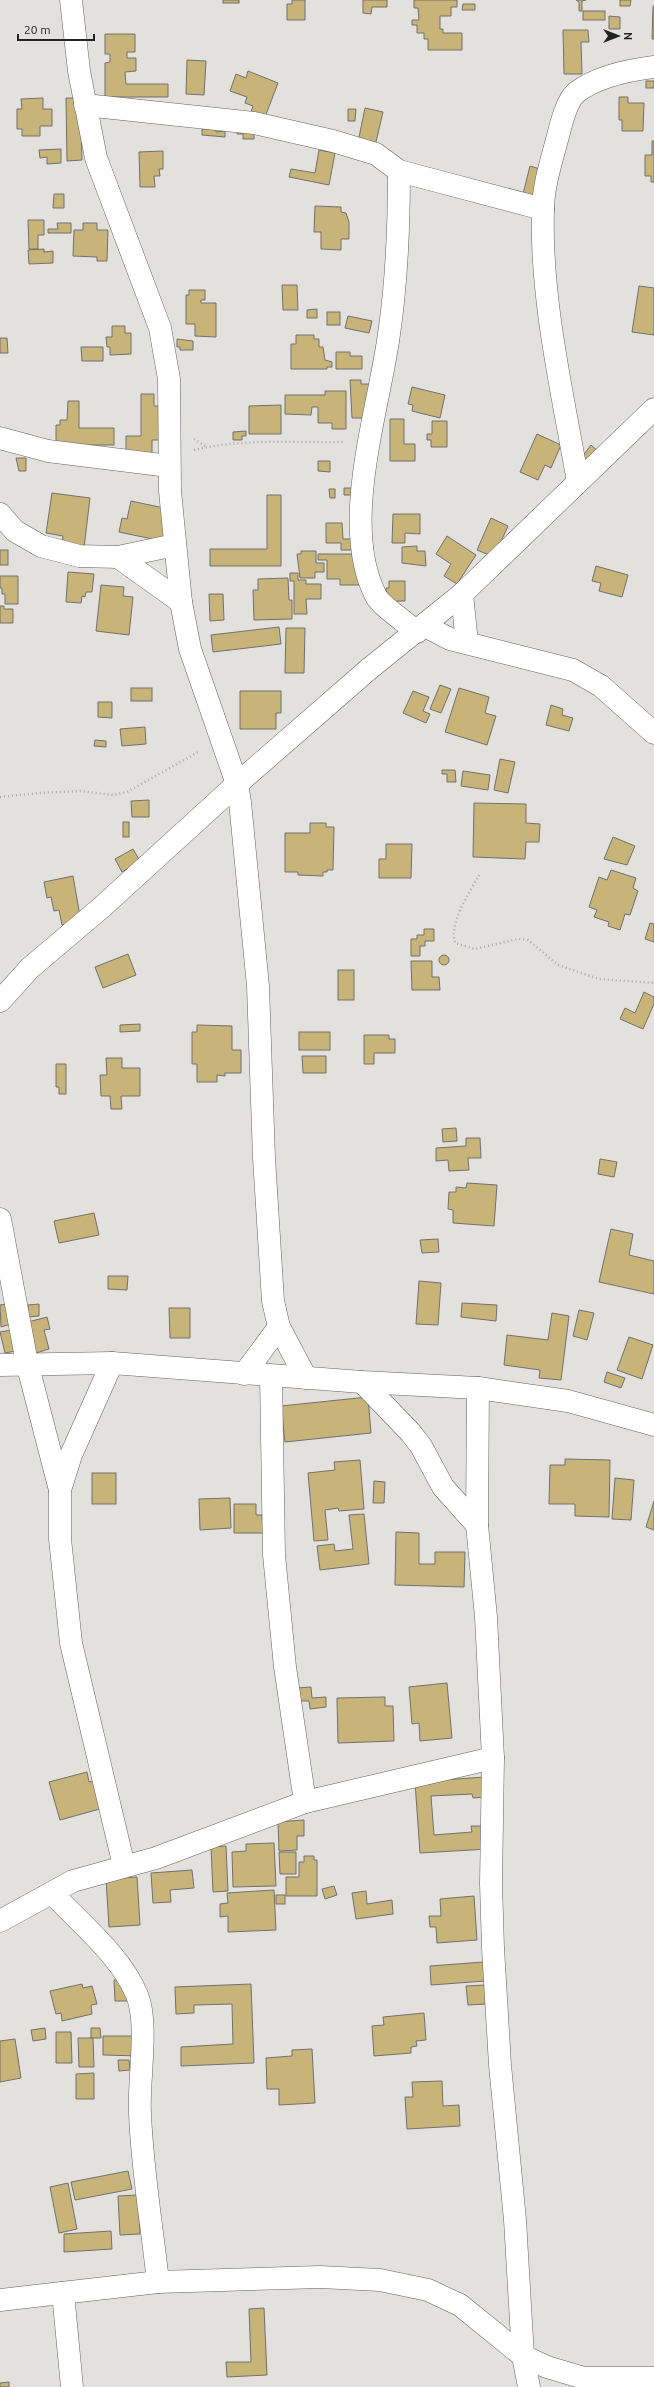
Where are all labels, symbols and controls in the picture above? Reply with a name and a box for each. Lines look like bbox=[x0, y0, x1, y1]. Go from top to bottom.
scale bar bbox=[18, 16, 94, 42]
north arrow bbox=[598, 16, 638, 56]
text: 20 m bbox=[24, 23, 51, 36]
text: N bbox=[622, 32, 634, 40]

